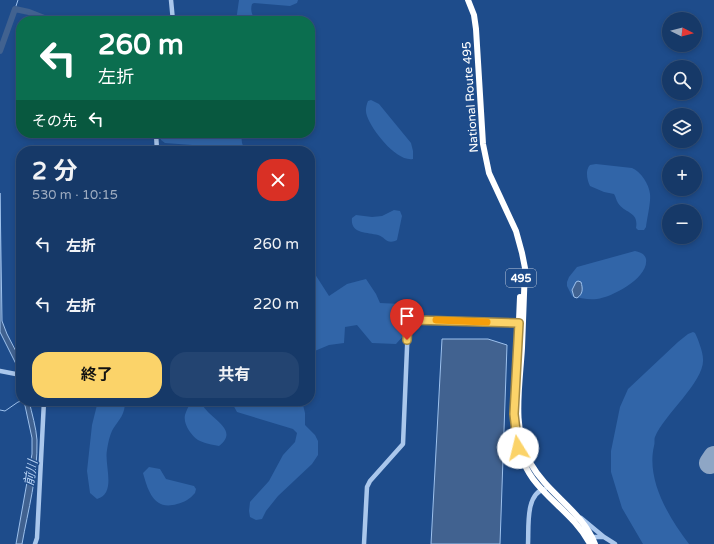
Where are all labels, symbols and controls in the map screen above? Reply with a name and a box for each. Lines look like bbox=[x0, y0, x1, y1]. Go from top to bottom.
north arrow bbox=[662, 12, 702, 52]
map controls bbox=[662, 12, 702, 244]
text: 260 m bbox=[98, 28, 184, 62]
icon: left bbox=[32, 32, 84, 84]
street label: National Route 495 bbox=[459, 41, 481, 153]
button: search bbox=[662, 60, 702, 100]
text: 左折 bbox=[98, 66, 134, 88]
icon: left bbox=[85, 108, 107, 130]
button: layers bbox=[662, 108, 702, 148]
text: その先 bbox=[32, 112, 77, 130]
button: + bbox=[662, 156, 702, 196]
text: 2 分 bbox=[32, 157, 77, 186]
button: close bbox=[257, 159, 299, 201]
text: 530 m · 10:15 bbox=[32, 187, 118, 203]
button: − bbox=[662, 204, 702, 244]
icon: left bbox=[32, 233, 54, 255]
text: 260 m bbox=[253, 235, 299, 253]
text: 左折 bbox=[66, 237, 96, 255]
road number: 495 bbox=[506, 269, 536, 287]
icon: left bbox=[32, 293, 54, 315]
text: 220 m bbox=[253, 295, 299, 313]
text: 左折 bbox=[66, 297, 96, 315]
pin bbox=[390, 299, 424, 340]
icon: arrive bbox=[396, 305, 418, 327]
button: 終了 bbox=[32, 352, 162, 398]
button: 共有 bbox=[170, 352, 299, 398]
position arrow bbox=[497, 427, 539, 469]
water label: 前川 bbox=[21, 457, 41, 487]

